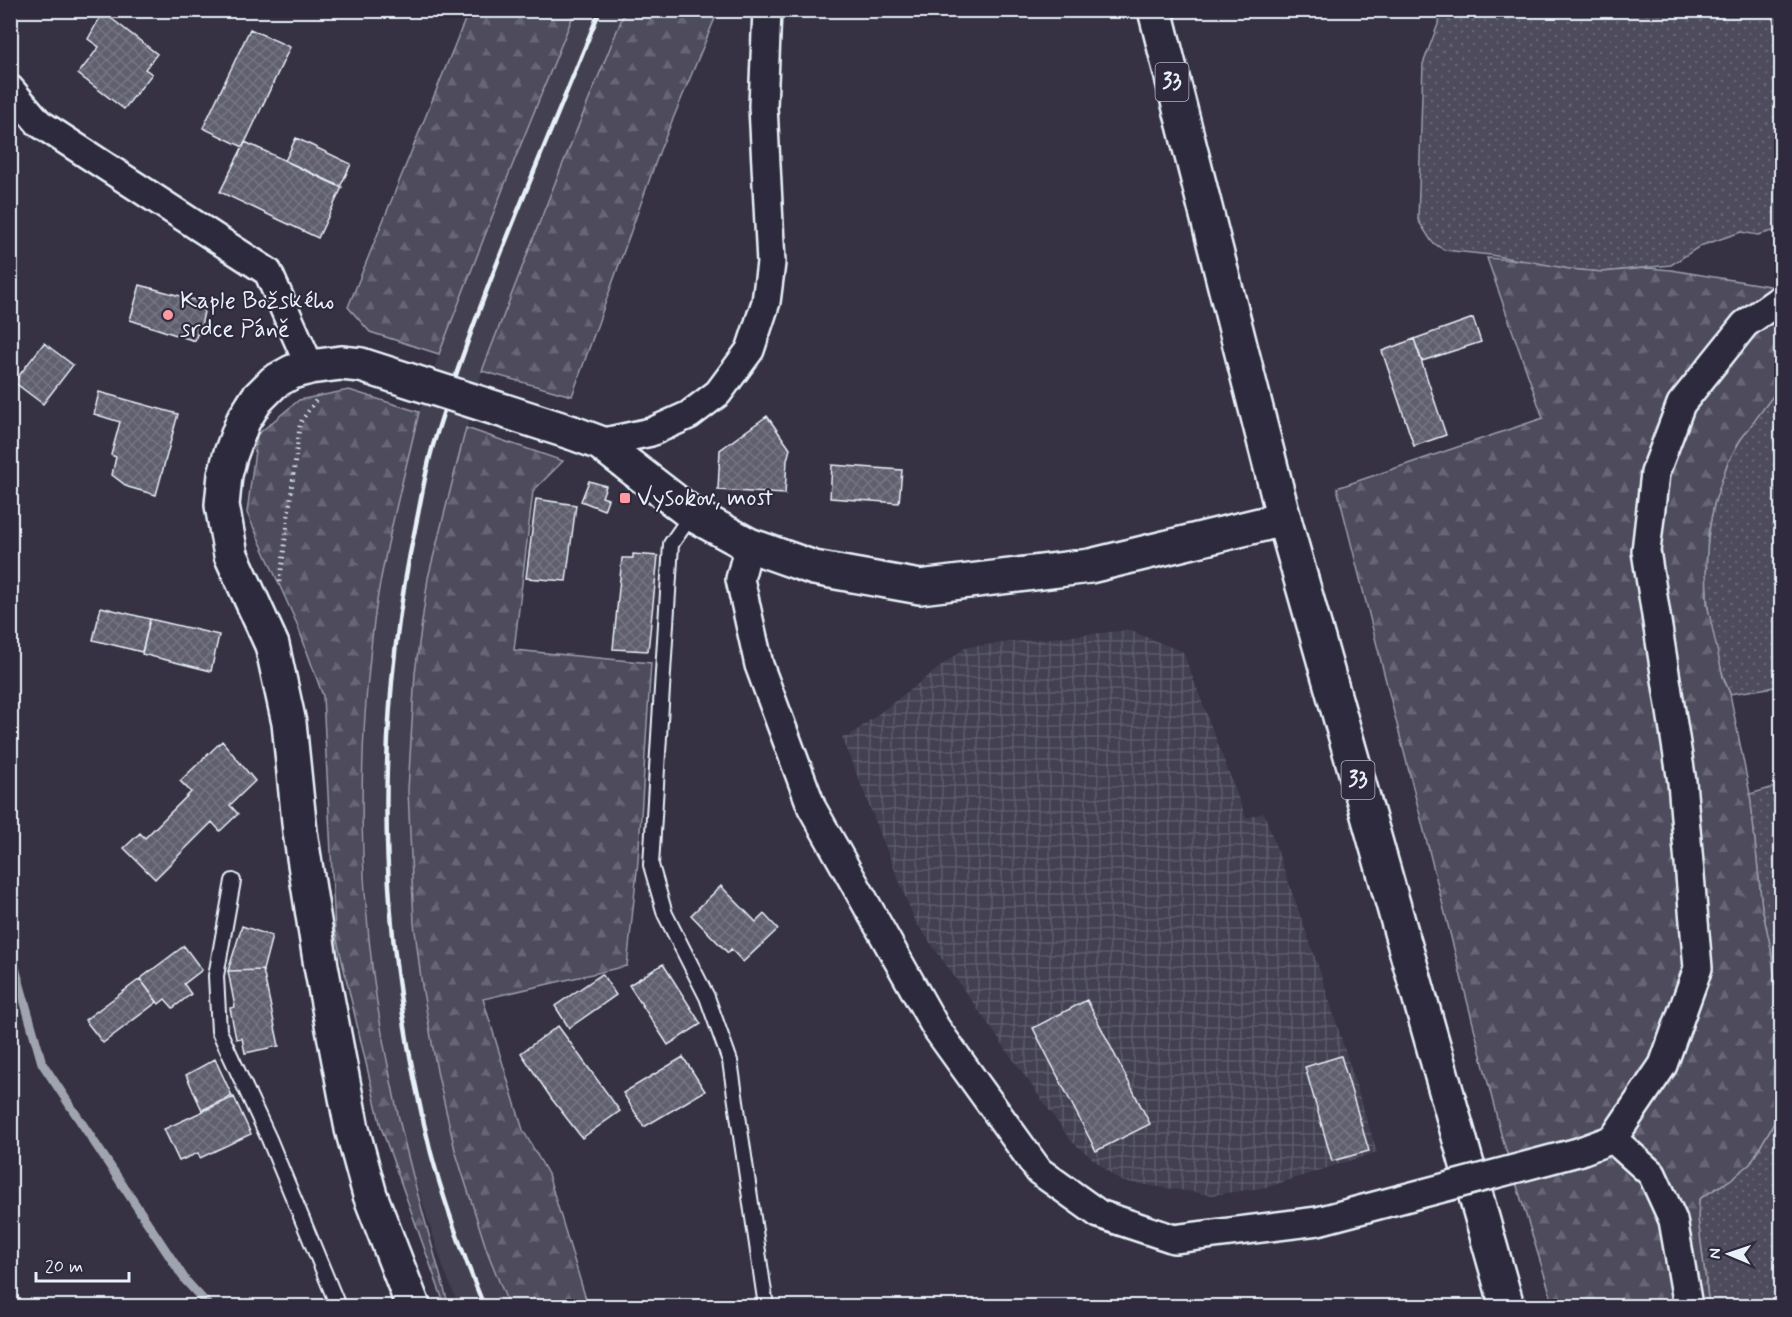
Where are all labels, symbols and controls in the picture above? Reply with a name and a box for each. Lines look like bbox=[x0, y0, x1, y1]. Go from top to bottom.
road number: 33 bbox=[1156, 63, 1188, 101]
place label: Kaple Božského srdce Páně bbox=[180, 286, 334, 345]
marker: Kaple Božského srdce Páně bbox=[161, 308, 175, 322]
place label: Vysokov, most bbox=[637, 483, 773, 514]
marker: Vysokov, most bbox=[618, 491, 632, 505]
road number: 33 bbox=[1342, 761, 1374, 799]
north arrow bbox=[1699, 1224, 1759, 1284]
scale bar bbox=[36, 1245, 129, 1283]
text: N bbox=[1705, 1248, 1726, 1259]
text: 20 m bbox=[45, 1255, 83, 1279]

